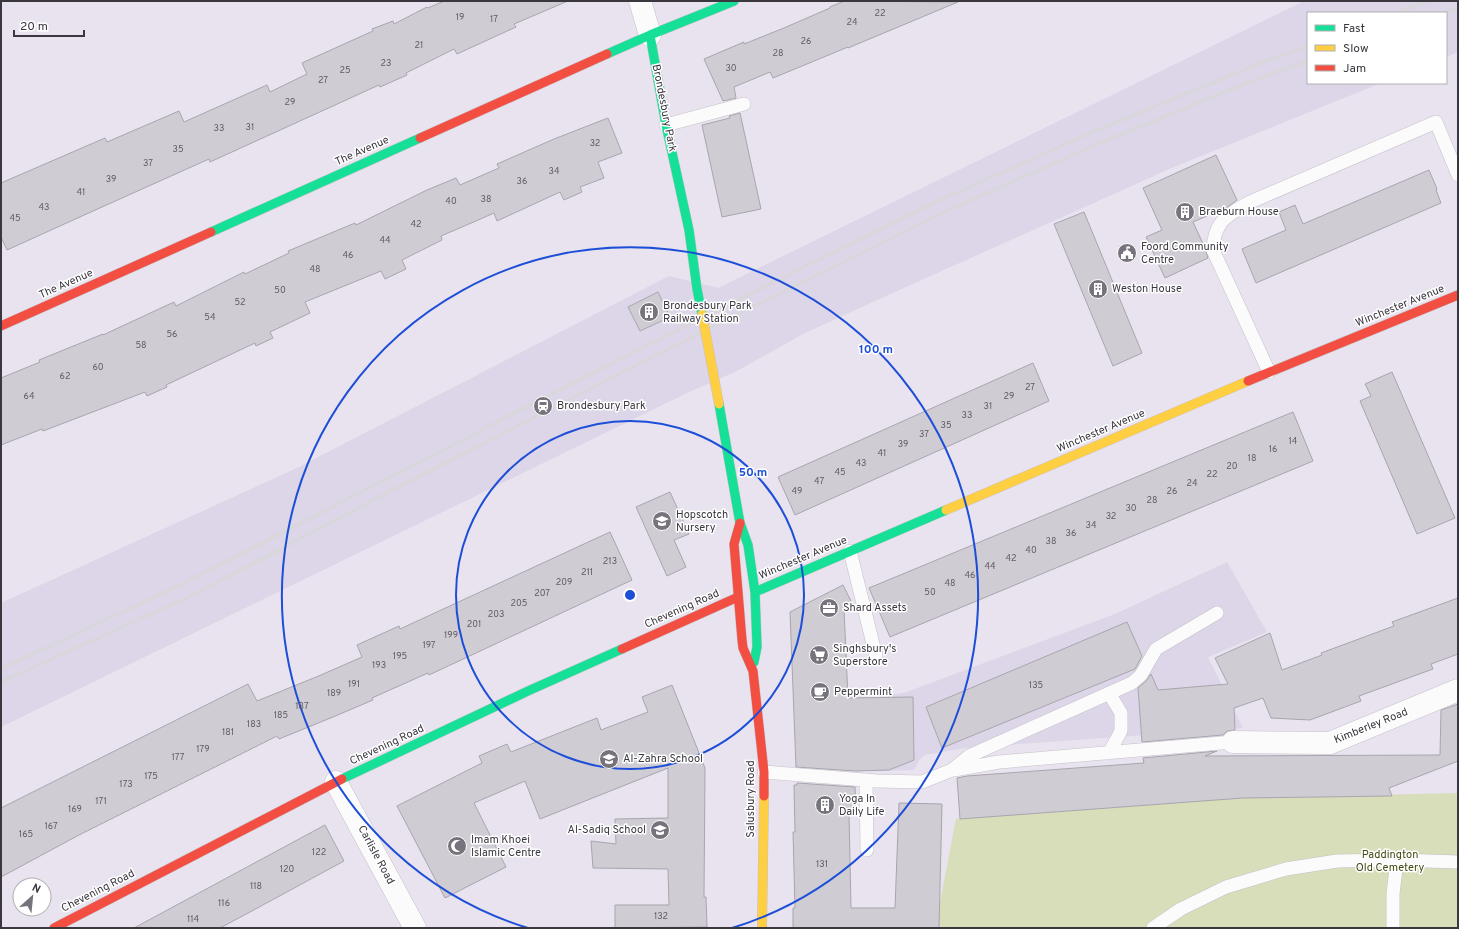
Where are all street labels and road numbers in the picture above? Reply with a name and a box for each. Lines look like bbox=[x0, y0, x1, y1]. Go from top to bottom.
street label: Brondesbury Park bbox=[649, 63, 679, 153]
street label: The Avenue bbox=[333, 133, 391, 169]
street label: The Avenue bbox=[37, 266, 95, 302]
street label: Winchester Avenue bbox=[1354, 282, 1446, 330]
street label: Winchester Avenue bbox=[1055, 406, 1147, 456]
street label: Winchester Avenue bbox=[757, 533, 849, 583]
street label: Chevening Road bbox=[642, 586, 722, 632]
street label: Kimberley Road bbox=[1332, 705, 1410, 747]
street label: Chevening Road bbox=[348, 722, 426, 768]
street label: Salusbury Road bbox=[744, 760, 758, 838]
street label: Carlisle Road bbox=[355, 823, 397, 887]
street label: Chevening Road bbox=[59, 867, 137, 915]

